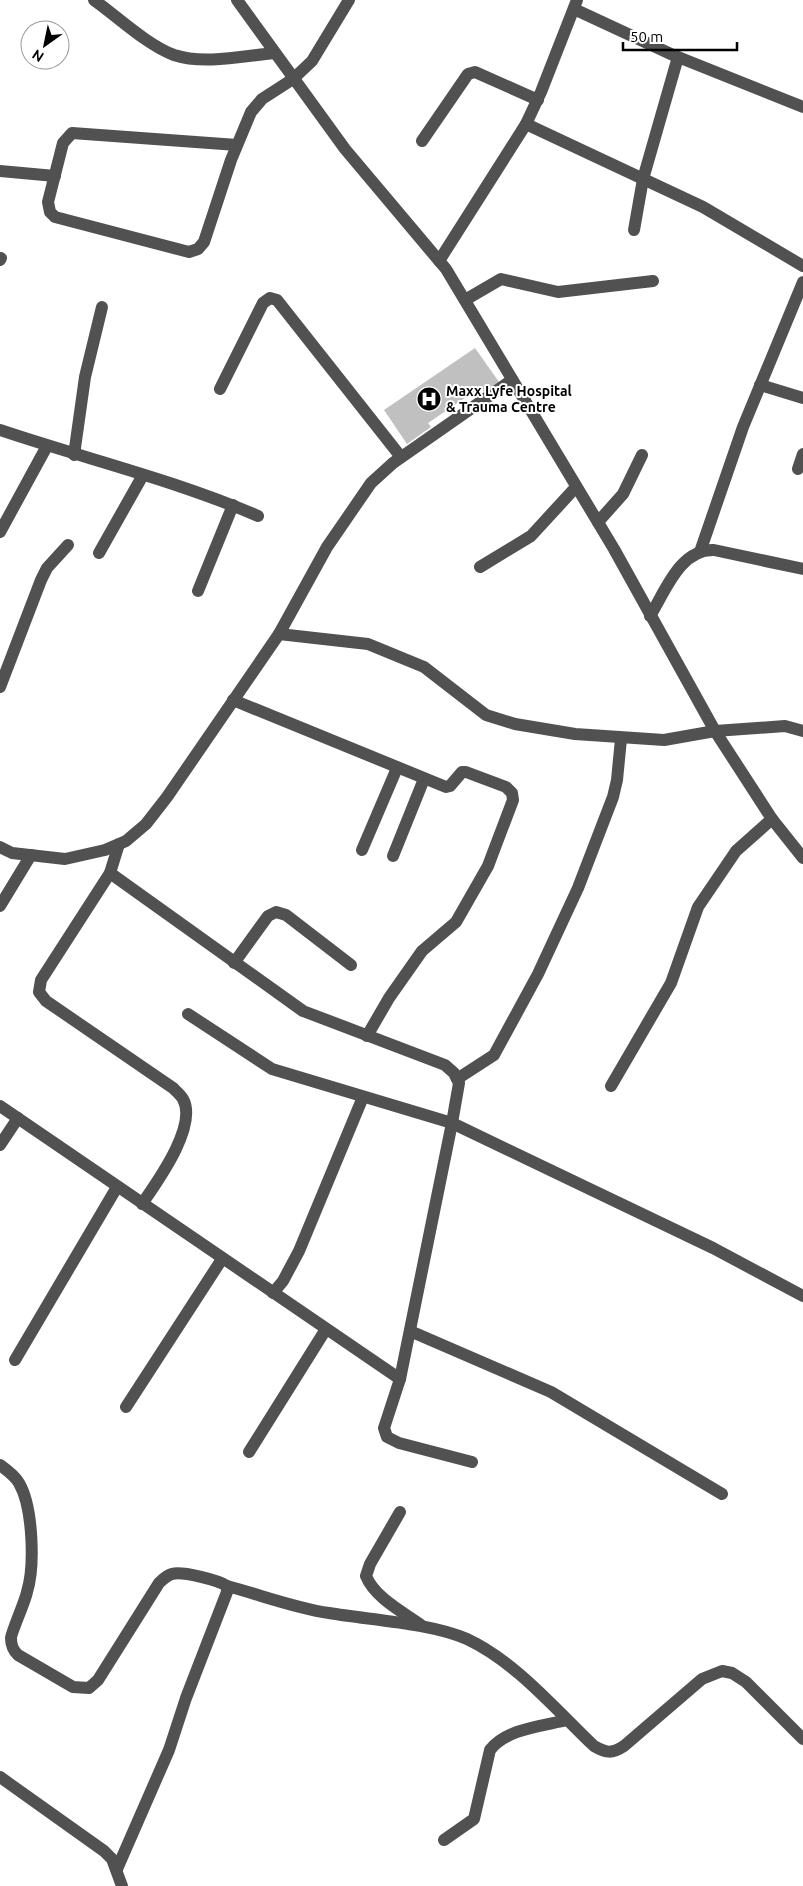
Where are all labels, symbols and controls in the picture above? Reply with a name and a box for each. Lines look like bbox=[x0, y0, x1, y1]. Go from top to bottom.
north arrow bbox=[20, 20, 70, 70]
scale bar bbox=[623, 20, 737, 52]
text: 50 m bbox=[630, 28, 663, 45]
text: N bbox=[29, 46, 47, 65]
place label: Maxx Lyfe Hospital & Trauma Centre bbox=[446, 383, 572, 415]
hospital icon: Maxx Lyfe Hospital & Trauma Centre bbox=[416, 386, 442, 412]

